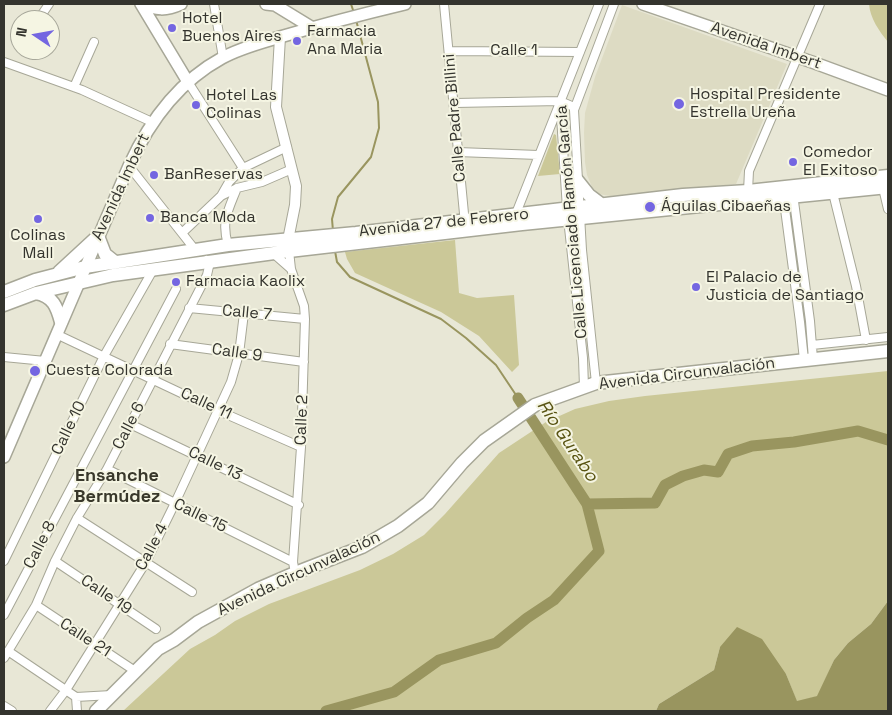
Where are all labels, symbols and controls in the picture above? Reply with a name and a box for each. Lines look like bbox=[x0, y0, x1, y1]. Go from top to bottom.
place label: Hotel Buenos Aires bbox=[182, 9, 282, 47]
north arrow bbox=[10, 10, 60, 60]
street label: Avenida Imbert bbox=[708, 18, 824, 74]
marker: Hotel Buenos Aires bbox=[166, 22, 178, 34]
place label: Farmacia Ana Maria bbox=[307, 22, 382, 60]
text: N bbox=[12, 26, 31, 39]
marker: Farmacia Ana Maria bbox=[291, 35, 303, 47]
street label: Calle 1 bbox=[490, 41, 538, 61]
street label: Calle Padre Billini bbox=[440, 53, 470, 183]
place label: Hospital Presidente Estrella Ureña bbox=[690, 85, 841, 123]
place label: Hotel Las Colinas bbox=[206, 86, 277, 124]
marker: Hospital Presidente Estrella Ureña bbox=[672, 97, 686, 111]
marker: Hotel Las Colinas bbox=[190, 99, 202, 111]
street label: Calle Licenciado Ramón García bbox=[552, 104, 592, 340]
street label: Avenida Imbert bbox=[88, 130, 154, 244]
place label: Comedor El Exitoso bbox=[803, 143, 878, 181]
marker: Comedor El Exitoso bbox=[787, 156, 799, 168]
place label: BanReservas bbox=[164, 165, 263, 185]
marker: BanReservas bbox=[148, 169, 160, 181]
place label: Águilas Cibaeñas bbox=[661, 197, 791, 217]
marker: Águilas Cibaeñas bbox=[643, 200, 657, 214]
street label: Avenida 27 de Febrero bbox=[358, 205, 530, 241]
place label: Banca Moda bbox=[160, 208, 256, 228]
marker: Banca Moda bbox=[144, 212, 156, 224]
marker: Colinas Mall bbox=[32, 213, 44, 225]
place label: Colinas Mall bbox=[10, 226, 66, 264]
place label: El Palacio de Justicia de Santiago bbox=[706, 268, 864, 306]
place label: Farmacia Kaolix bbox=[186, 272, 305, 292]
marker: Farmacia Kaolix bbox=[170, 276, 182, 288]
marker: El Palacio de Justicia de Santiago bbox=[690, 281, 702, 293]
street label: Calle 7 bbox=[221, 301, 273, 325]
street label: Calle 9 bbox=[211, 340, 263, 366]
street label: Avenida Circunvalación bbox=[598, 354, 776, 394]
place label: Cuesta Colorada bbox=[46, 361, 173, 381]
marker: Cuesta Colorada bbox=[28, 364, 42, 378]
street label: Calle 11 bbox=[177, 384, 235, 424]
street label: Calle 2 bbox=[292, 394, 312, 446]
water label: Río Gurabo bbox=[532, 396, 602, 486]
street label: Calle 10 bbox=[48, 398, 90, 458]
street label: Calle 6 bbox=[109, 399, 149, 453]
street label: Calle 13 bbox=[185, 443, 245, 485]
district label: Ensanche Bermúdez bbox=[74, 465, 160, 508]
street label: Calle 15 bbox=[170, 495, 230, 537]
street label: Calle 8 bbox=[20, 518, 60, 572]
street label: Calle 4 bbox=[132, 520, 172, 574]
street label: Avenida Circunvalación bbox=[215, 528, 383, 620]
street label: Calle 19 bbox=[77, 571, 135, 619]
street label: Calle 21 bbox=[56, 614, 114, 662]

